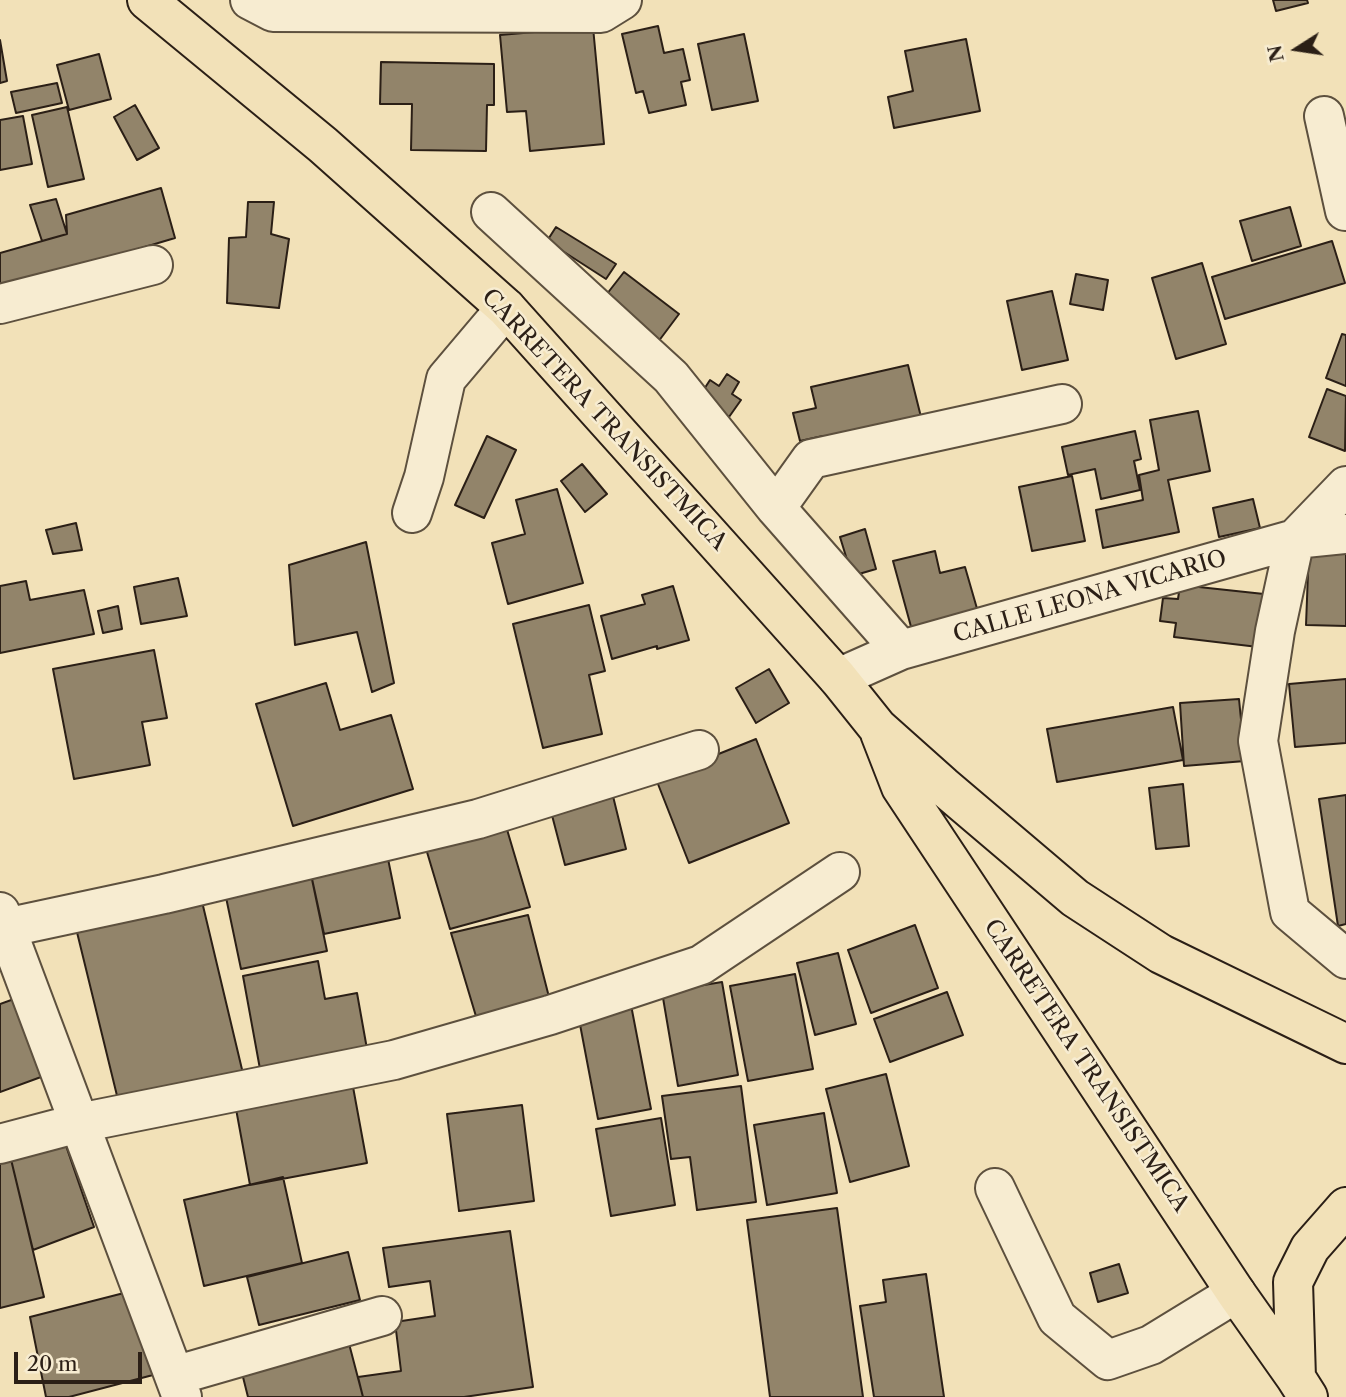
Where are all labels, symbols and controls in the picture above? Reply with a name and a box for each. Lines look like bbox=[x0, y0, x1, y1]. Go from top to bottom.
north arrow bbox=[1262, 14, 1332, 84]
text: N bbox=[1263, 43, 1289, 64]
street label: CARRETERA TRANSISTMICA bbox=[475, 284, 733, 556]
street label: CALLE LEONA VICARIO bbox=[950, 545, 1230, 649]
street label: CARRETERA TRANSISTMICA bbox=[977, 914, 1195, 1218]
scale bar bbox=[18, 1338, 145, 1382]
text: 20 m bbox=[27, 1351, 78, 1376]

